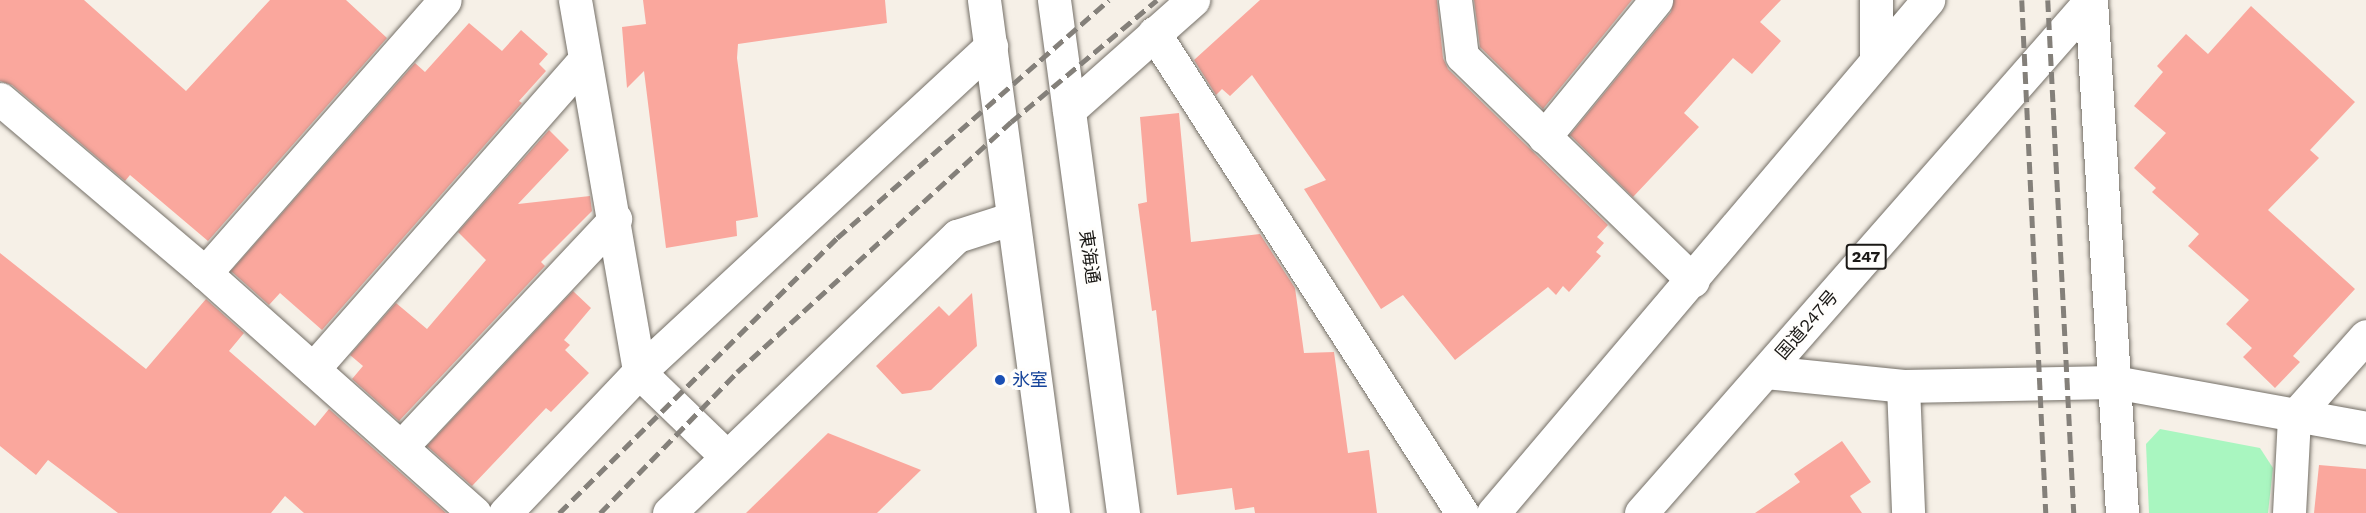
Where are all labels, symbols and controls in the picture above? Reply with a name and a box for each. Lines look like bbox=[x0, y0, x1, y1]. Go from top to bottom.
street label: 東海通 bbox=[1075, 229, 1103, 285]
road number: 247 bbox=[1845, 244, 1887, 270]
street label: 国道247号 bbox=[1771, 286, 1843, 364]
place label: 氷室 bbox=[1012, 369, 1048, 391]
marker: 氷室 bbox=[993, 373, 1007, 387]

